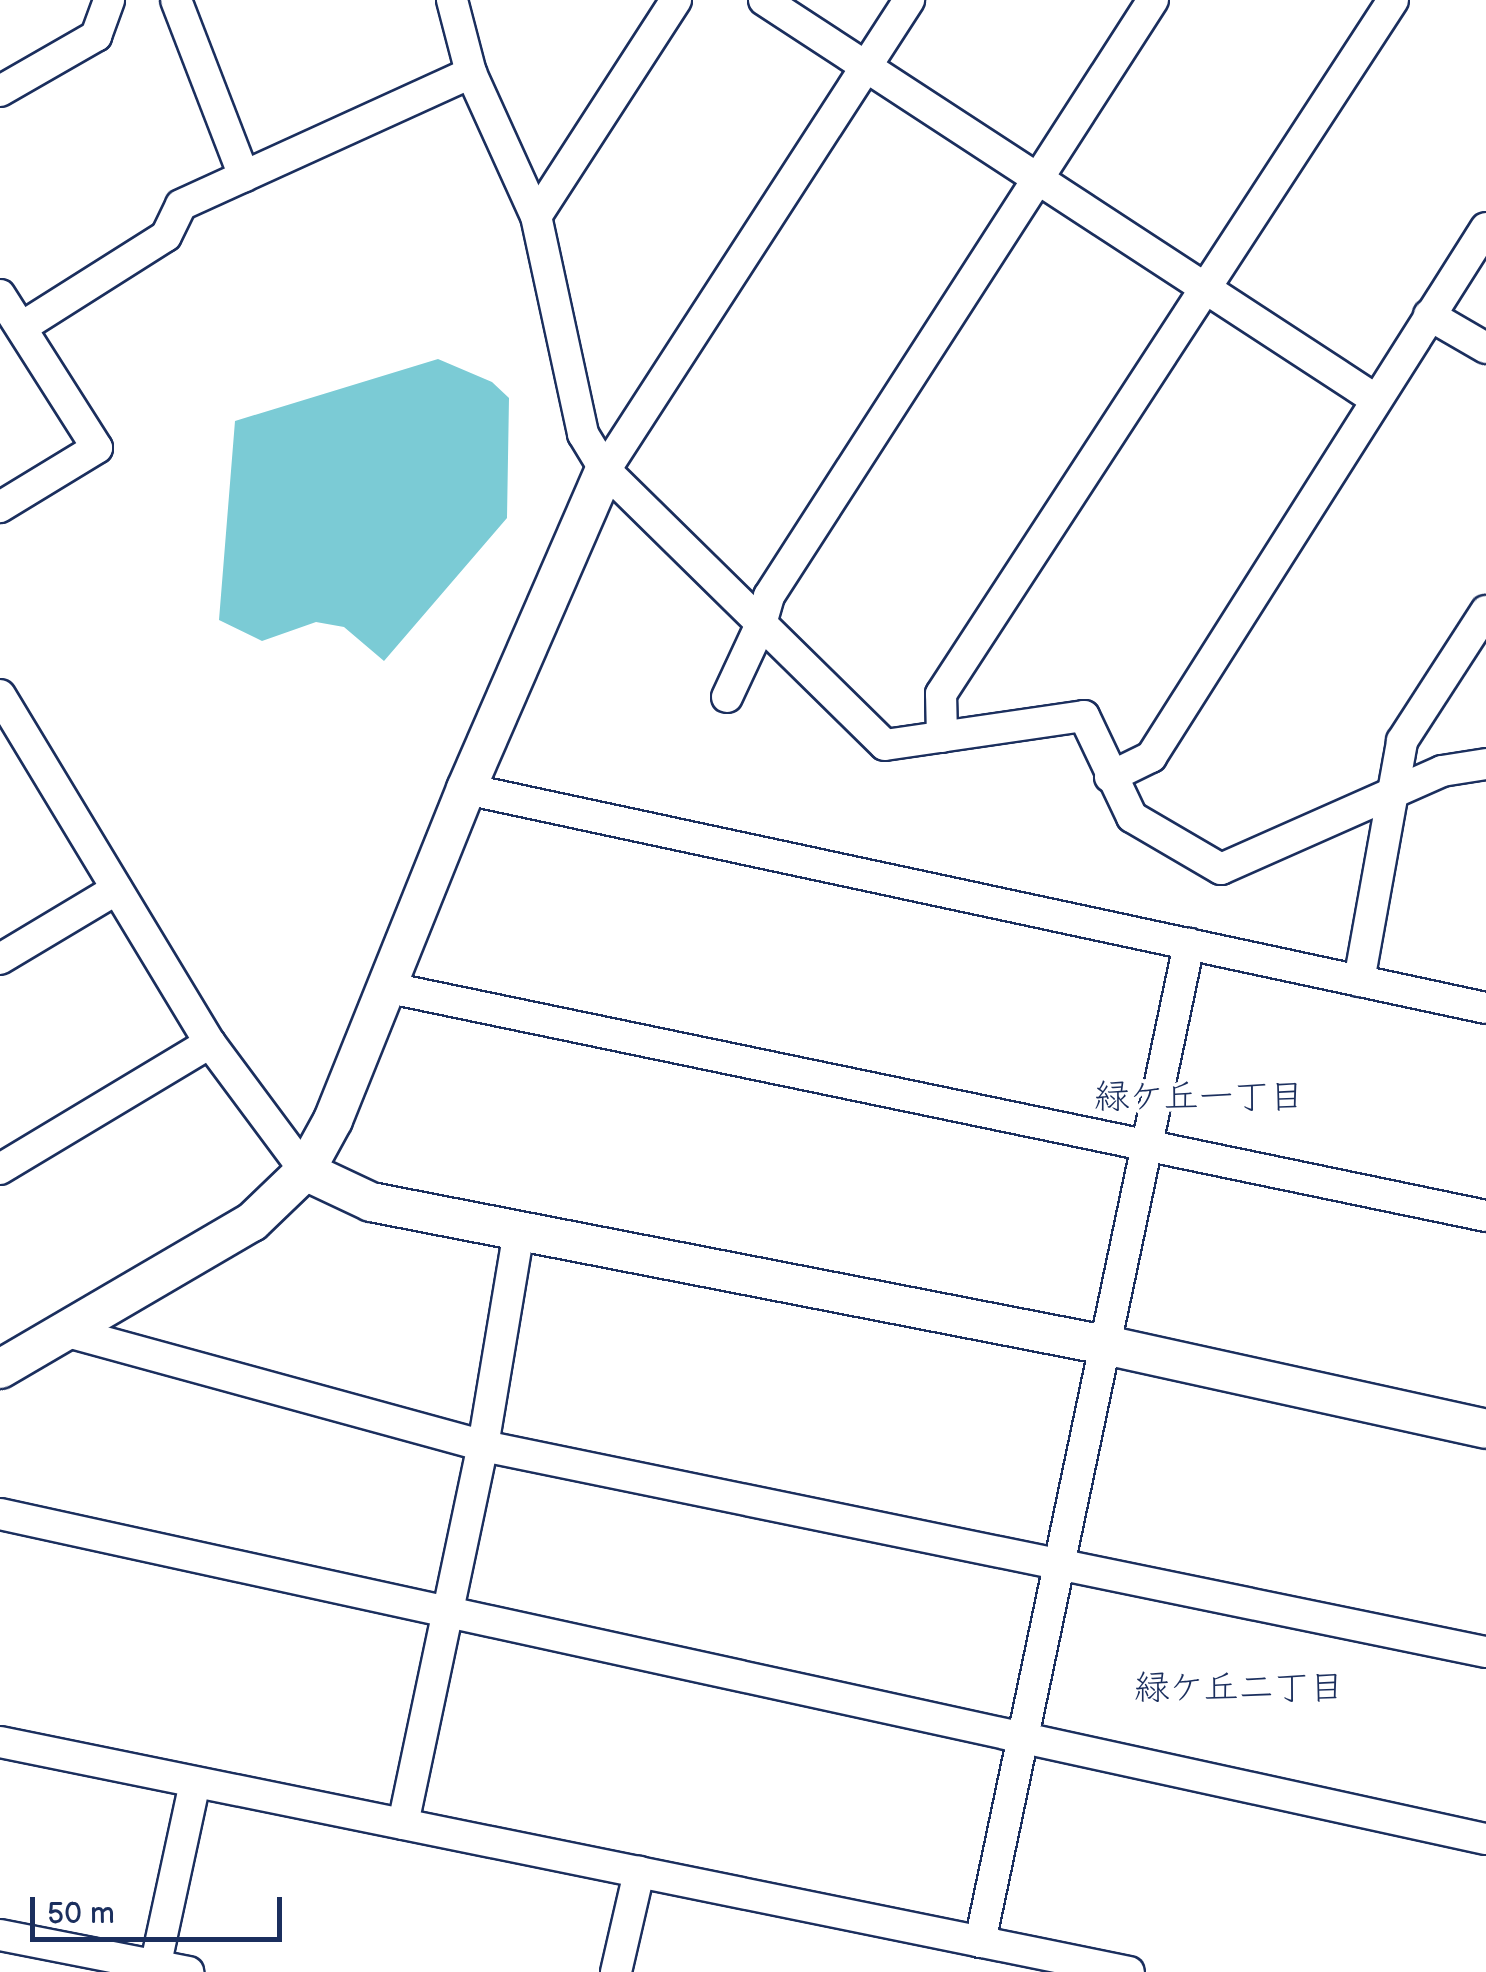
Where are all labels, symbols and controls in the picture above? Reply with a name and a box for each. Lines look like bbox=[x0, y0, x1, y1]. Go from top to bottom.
district label: 緑ケ丘一丁目 bbox=[1094, 1077, 1304, 1119]
district label: 緑ケ丘二丁目 bbox=[1134, 1668, 1344, 1710]
scale bar bbox=[35, 1877, 288, 1939]
text: 50 m bbox=[47, 1896, 115, 1932]

